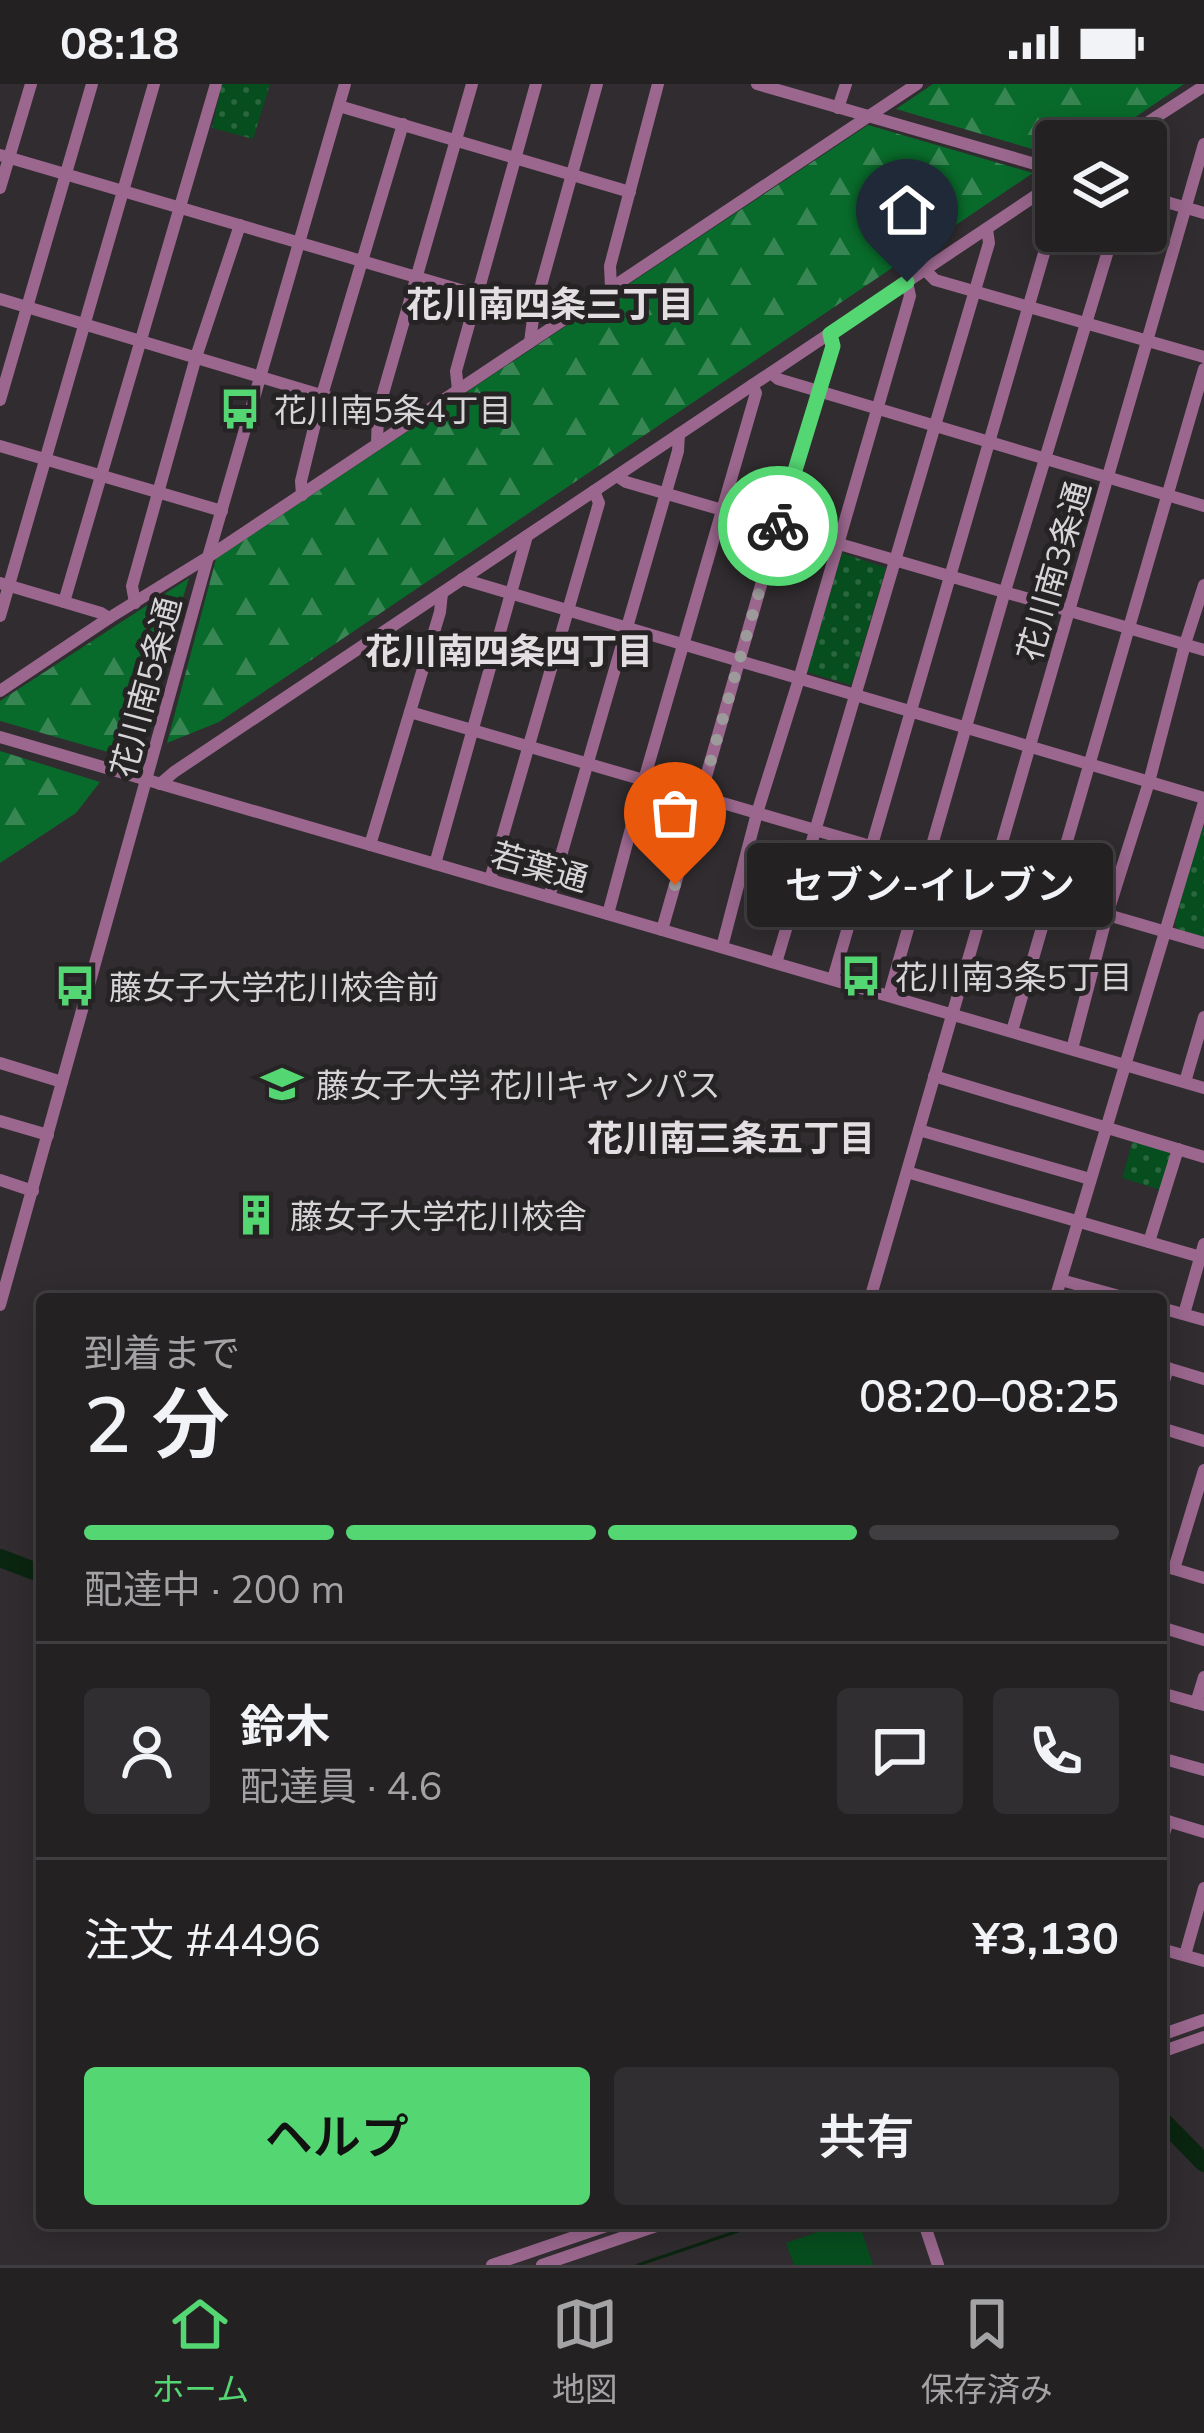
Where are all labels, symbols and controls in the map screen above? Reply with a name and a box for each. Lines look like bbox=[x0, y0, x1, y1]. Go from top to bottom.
text: 08:18 bbox=[60, 14, 179, 70]
map controls bbox=[1035, 120, 1167, 252]
button: layers bbox=[1035, 120, 1167, 252]
pin bbox=[856, 159, 958, 282]
icon: home bbox=[874, 177, 940, 243]
district label: 花川南四条三丁目 bbox=[406, 281, 694, 326]
bus stop icon: 花川南5条4丁目 bbox=[217, 386, 263, 432]
place label: 花川南5条4丁目 bbox=[274, 389, 512, 430]
courier bbox=[718, 466, 838, 586]
street label: 花川南3条通 bbox=[1008, 477, 1098, 665]
icon: bike bbox=[745, 493, 811, 559]
street label: 花川南5条通 bbox=[101, 592, 189, 782]
district label: 花川南四条四丁目 bbox=[365, 628, 653, 673]
pin bbox=[624, 762, 726, 885]
icon: bag bbox=[642, 780, 708, 846]
street label: 若葉通 bbox=[487, 833, 593, 899]
callout: セブン-イレブン bbox=[747, 843, 1113, 927]
text: セブン-イレブン bbox=[785, 860, 1075, 909]
bus stop icon: 花川南3条5丁目 bbox=[838, 953, 884, 999]
place label: 花川南3条5丁目 bbox=[895, 956, 1133, 997]
bus stop icon: 藤女子大学花川校舎前 bbox=[52, 963, 98, 1009]
place label: 藤女子大学花川校舎前 bbox=[109, 966, 439, 1007]
school or university icon: 藤女子大学 花川キャンパス bbox=[259, 1061, 305, 1107]
place label: 藤女子大学 花川キャンパス bbox=[316, 1064, 721, 1105]
district label: 花川南三条五丁目 bbox=[587, 1115, 875, 1160]
building icon: 藤女子大学花川校舎 bbox=[233, 1192, 279, 1238]
place label: 藤女子大学花川校舎 bbox=[290, 1195, 587, 1236]
text: 到着まで bbox=[84, 1328, 240, 1377]
text: 08:20–08:25 bbox=[859, 1367, 1119, 1423]
text: 2 分 bbox=[84, 1374, 230, 1472]
text: 配達中 · 200 m bbox=[84, 1564, 345, 1613]
button: person bbox=[84, 1688, 210, 1814]
button: chat bbox=[837, 1688, 963, 1814]
button: phone bbox=[993, 1688, 1119, 1814]
text: 鈴木 bbox=[240, 1697, 330, 1753]
text: 配達員 · 4.6 bbox=[240, 1761, 442, 1810]
text: ¥3,130 bbox=[973, 1909, 1119, 1965]
text: 注文 #4496 bbox=[84, 1911, 321, 1967]
button: ヘルプ bbox=[84, 2067, 590, 2205]
button: 共有 bbox=[614, 2067, 1119, 2205]
tab: ホーム bbox=[151, 2291, 249, 2411]
tab: 地図 bbox=[552, 2291, 618, 2411]
tab: 保存済み bbox=[921, 2291, 1053, 2411]

